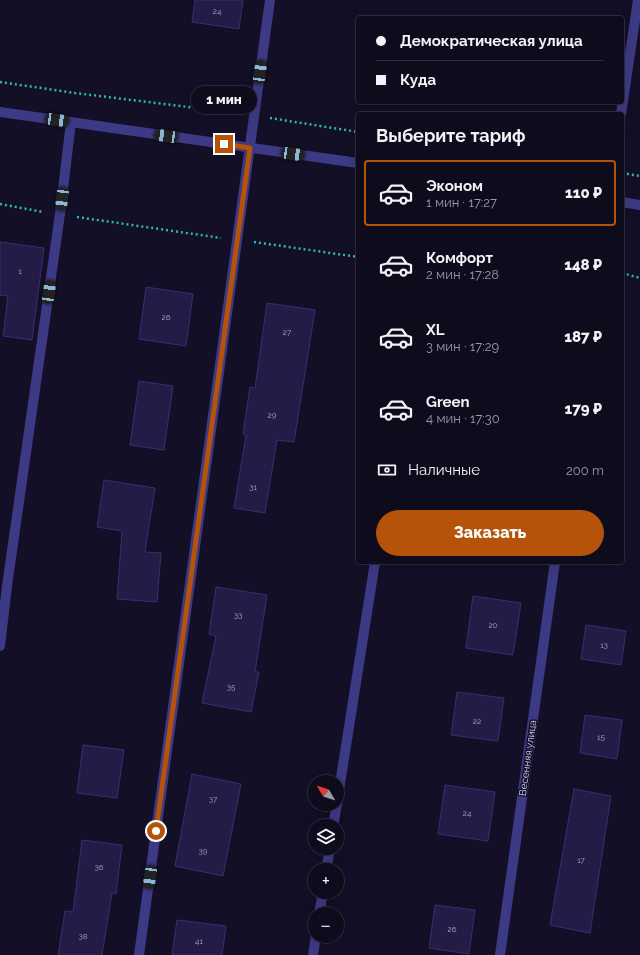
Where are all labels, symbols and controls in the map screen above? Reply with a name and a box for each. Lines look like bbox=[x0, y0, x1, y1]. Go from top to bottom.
house number: 24 bbox=[213, 6, 222, 16]
text: Демократическая улица bbox=[400, 32, 583, 50]
car bbox=[252, 59, 268, 85]
text: Куда bbox=[400, 71, 436, 89]
callout: 1 мин bbox=[191, 86, 257, 114]
text: 1 мин bbox=[206, 92, 242, 107]
car bbox=[44, 112, 70, 128]
text: Выберите тариф bbox=[376, 125, 526, 146]
car bbox=[153, 128, 179, 144]
route end bbox=[215, 135, 233, 153]
car bbox=[280, 146, 306, 162]
icon: car bbox=[378, 175, 414, 211]
text: Эконом bbox=[426, 177, 483, 195]
text: 110 ₽ bbox=[565, 184, 602, 202]
car bbox=[55, 186, 69, 212]
text: 1 мин · 17:27 bbox=[426, 195, 497, 210]
icon: car bbox=[378, 247, 414, 283]
text: Комфорт bbox=[426, 249, 493, 267]
text: 148 ₽ bbox=[564, 256, 602, 274]
house number: 1 bbox=[18, 266, 22, 276]
text: 2 мин · 17:28 bbox=[426, 267, 499, 282]
car bbox=[41, 279, 57, 305]
house number: 26 bbox=[162, 312, 171, 322]
icon: car bbox=[378, 319, 414, 355]
text: XL bbox=[426, 321, 444, 339]
house number: 27 bbox=[283, 327, 292, 337]
text: 187 ₽ bbox=[564, 328, 602, 346]
text: 3 мин · 17:29 bbox=[426, 339, 499, 354]
icon: car bbox=[378, 391, 414, 427]
text: Green bbox=[426, 393, 470, 411]
text: 179 ₽ bbox=[564, 400, 602, 418]
house number: 29 bbox=[268, 410, 277, 420]
text: 4 мин · 17:30 bbox=[426, 411, 500, 426]
icon: cash bbox=[376, 459, 398, 481]
text: Наличные bbox=[408, 461, 480, 479]
text: 200 m bbox=[566, 463, 604, 478]
house number: 31 bbox=[249, 482, 257, 492]
button: Заказать bbox=[376, 510, 604, 556]
house number: 33 bbox=[234, 610, 242, 620]
house number: 20 bbox=[488, 620, 498, 630]
house number: 13 bbox=[600, 640, 608, 650]
house number: 35 bbox=[227, 682, 236, 692]
house number: 22 bbox=[473, 716, 481, 726]
street label: Весенняя улица bbox=[517, 719, 538, 797]
house number: 15 bbox=[597, 732, 606, 742]
north arrow bbox=[308, 775, 344, 811]
map controls bbox=[308, 775, 344, 943]
house number: 37 bbox=[209, 794, 218, 804]
house number: 24 bbox=[463, 808, 472, 818]
button: layers bbox=[308, 819, 344, 855]
route start bbox=[147, 822, 165, 840]
house number: 39 bbox=[199, 846, 208, 856]
house number: 17 bbox=[577, 855, 586, 865]
house number: 36 bbox=[94, 862, 104, 872]
button: + bbox=[308, 863, 344, 899]
car bbox=[142, 864, 158, 890]
button: − bbox=[308, 907, 344, 943]
house number: 26 bbox=[448, 924, 457, 934]
house number: 38 bbox=[78, 931, 88, 941]
house number: 41 bbox=[195, 936, 203, 946]

